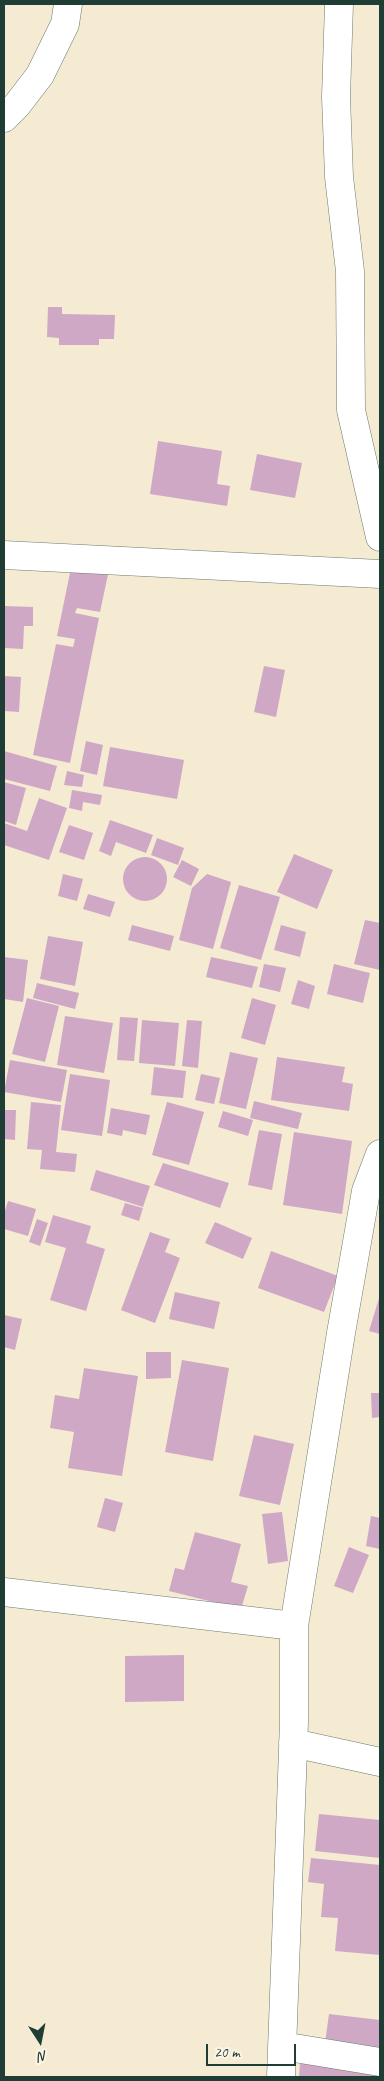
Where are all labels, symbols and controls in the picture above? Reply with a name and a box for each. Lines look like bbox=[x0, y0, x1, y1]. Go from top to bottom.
north arrow bbox=[15, 2016, 65, 2066]
scale bar bbox=[209, 2034, 299, 2066]
text: 20 m bbox=[214, 2043, 240, 2062]
text: N bbox=[37, 2047, 49, 2065]

